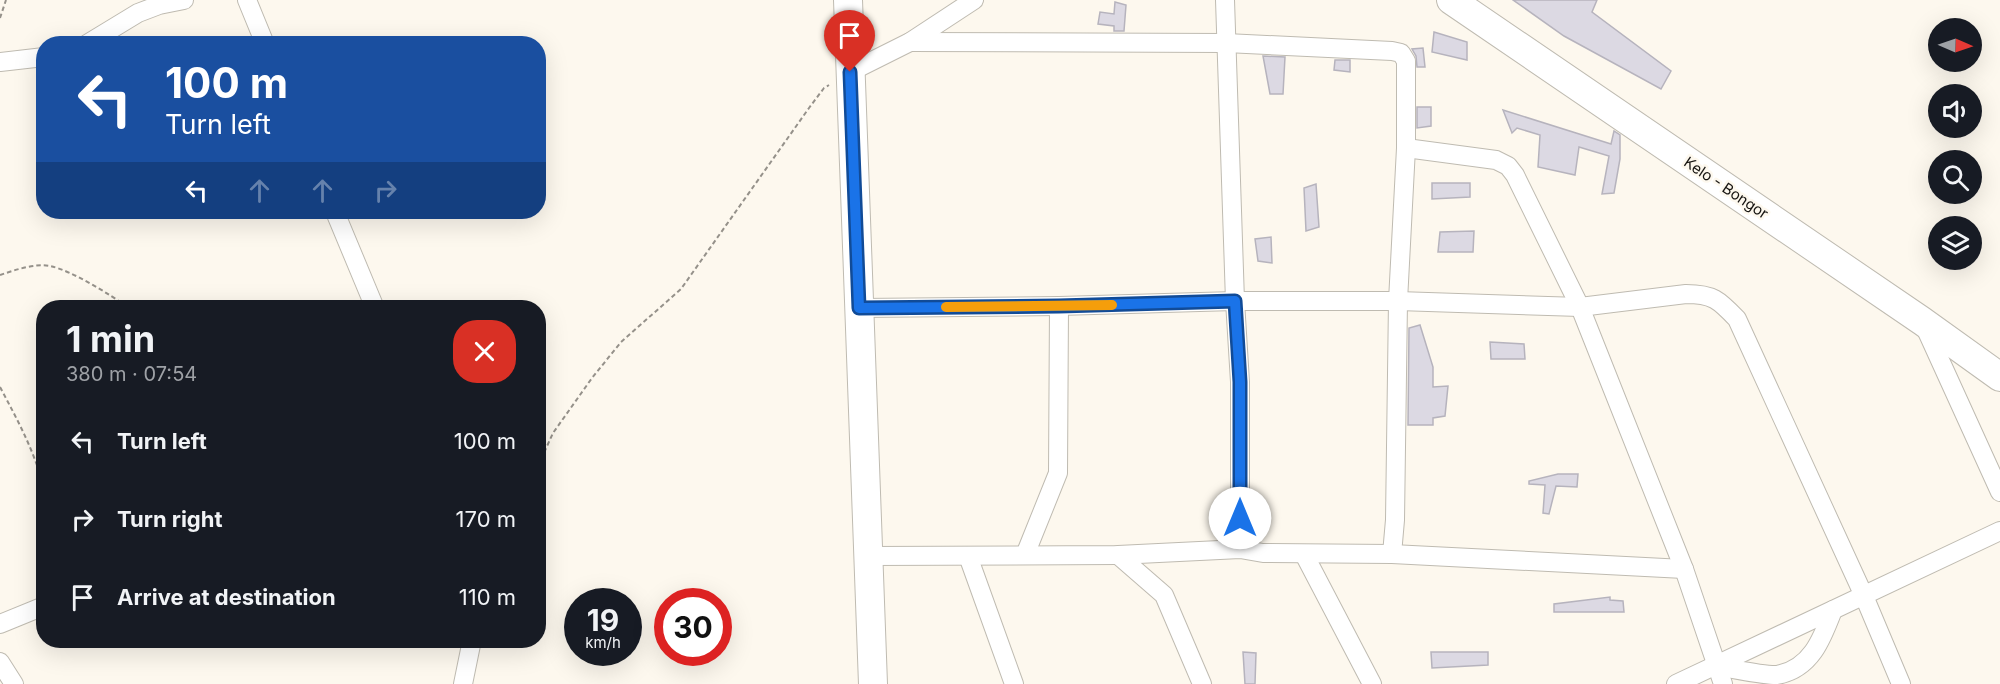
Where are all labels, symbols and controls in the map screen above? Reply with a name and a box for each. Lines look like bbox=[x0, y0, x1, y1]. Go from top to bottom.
pin bbox=[824, 10, 875, 72]
north arrow bbox=[1928, 18, 1982, 72]
map controls bbox=[1928, 18, 1982, 270]
icon: arrive bbox=[833, 19, 866, 52]
text: 100 m bbox=[165, 57, 288, 108]
icon: left bbox=[66, 60, 144, 138]
button: sound bbox=[1928, 84, 1982, 138]
text: Turn left bbox=[165, 108, 271, 141]
button: search bbox=[1928, 150, 1982, 204]
street label: Kelo - Bongor bbox=[1680, 152, 1772, 223]
icon: left bbox=[180, 174, 213, 207]
icon: ahead bbox=[243, 174, 276, 207]
icon: ahead bbox=[306, 174, 339, 207]
icon: right bbox=[369, 174, 402, 207]
button: layers bbox=[1928, 216, 1982, 270]
text: 1 min bbox=[66, 317, 155, 361]
button: close bbox=[453, 320, 516, 383]
text: 380 m · 07:54 bbox=[66, 362, 197, 386]
icon: left bbox=[66, 425, 99, 458]
text: Turn left bbox=[117, 428, 207, 454]
text: 100 m bbox=[454, 428, 516, 454]
position arrow bbox=[1208, 486, 1272, 550]
icon: right bbox=[66, 503, 99, 536]
text: Turn right bbox=[117, 506, 223, 532]
text: 170 m bbox=[456, 506, 516, 532]
icon: arrive bbox=[66, 581, 99, 614]
text: Arrive at destination bbox=[117, 584, 336, 610]
text: 110 m bbox=[459, 584, 516, 610]
speed limit sign: 30 bbox=[654, 588, 732, 666]
text: 19 bbox=[587, 602, 619, 638]
text: km/h bbox=[585, 633, 621, 652]

